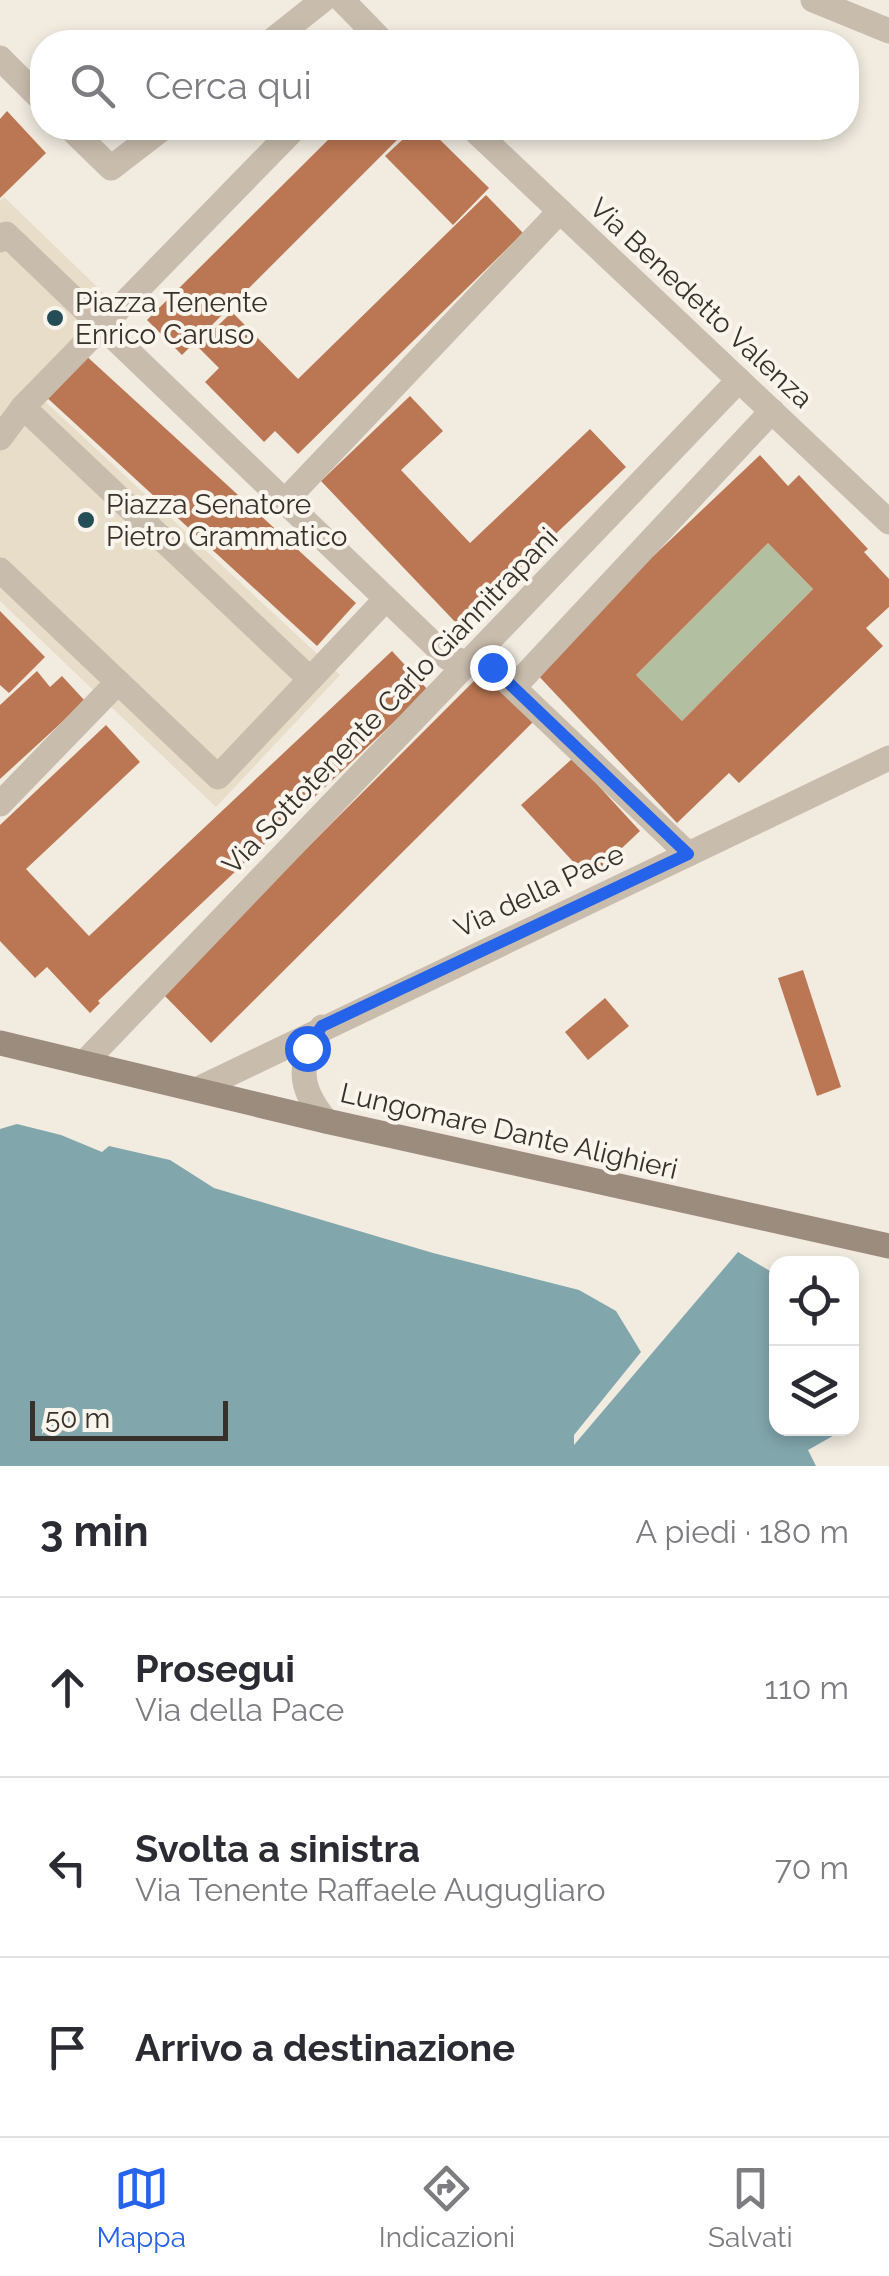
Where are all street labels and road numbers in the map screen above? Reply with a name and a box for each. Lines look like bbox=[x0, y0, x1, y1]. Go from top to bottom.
street label: Via Benedetto Valenza bbox=[583, 191, 819, 415]
street label: Via Sottotenente Carlo Giannitrapani bbox=[215, 521, 565, 881]
street label: Via della Pace bbox=[449, 837, 629, 945]
street label: Lungomare Dante Alighieri bbox=[337, 1076, 681, 1186]

